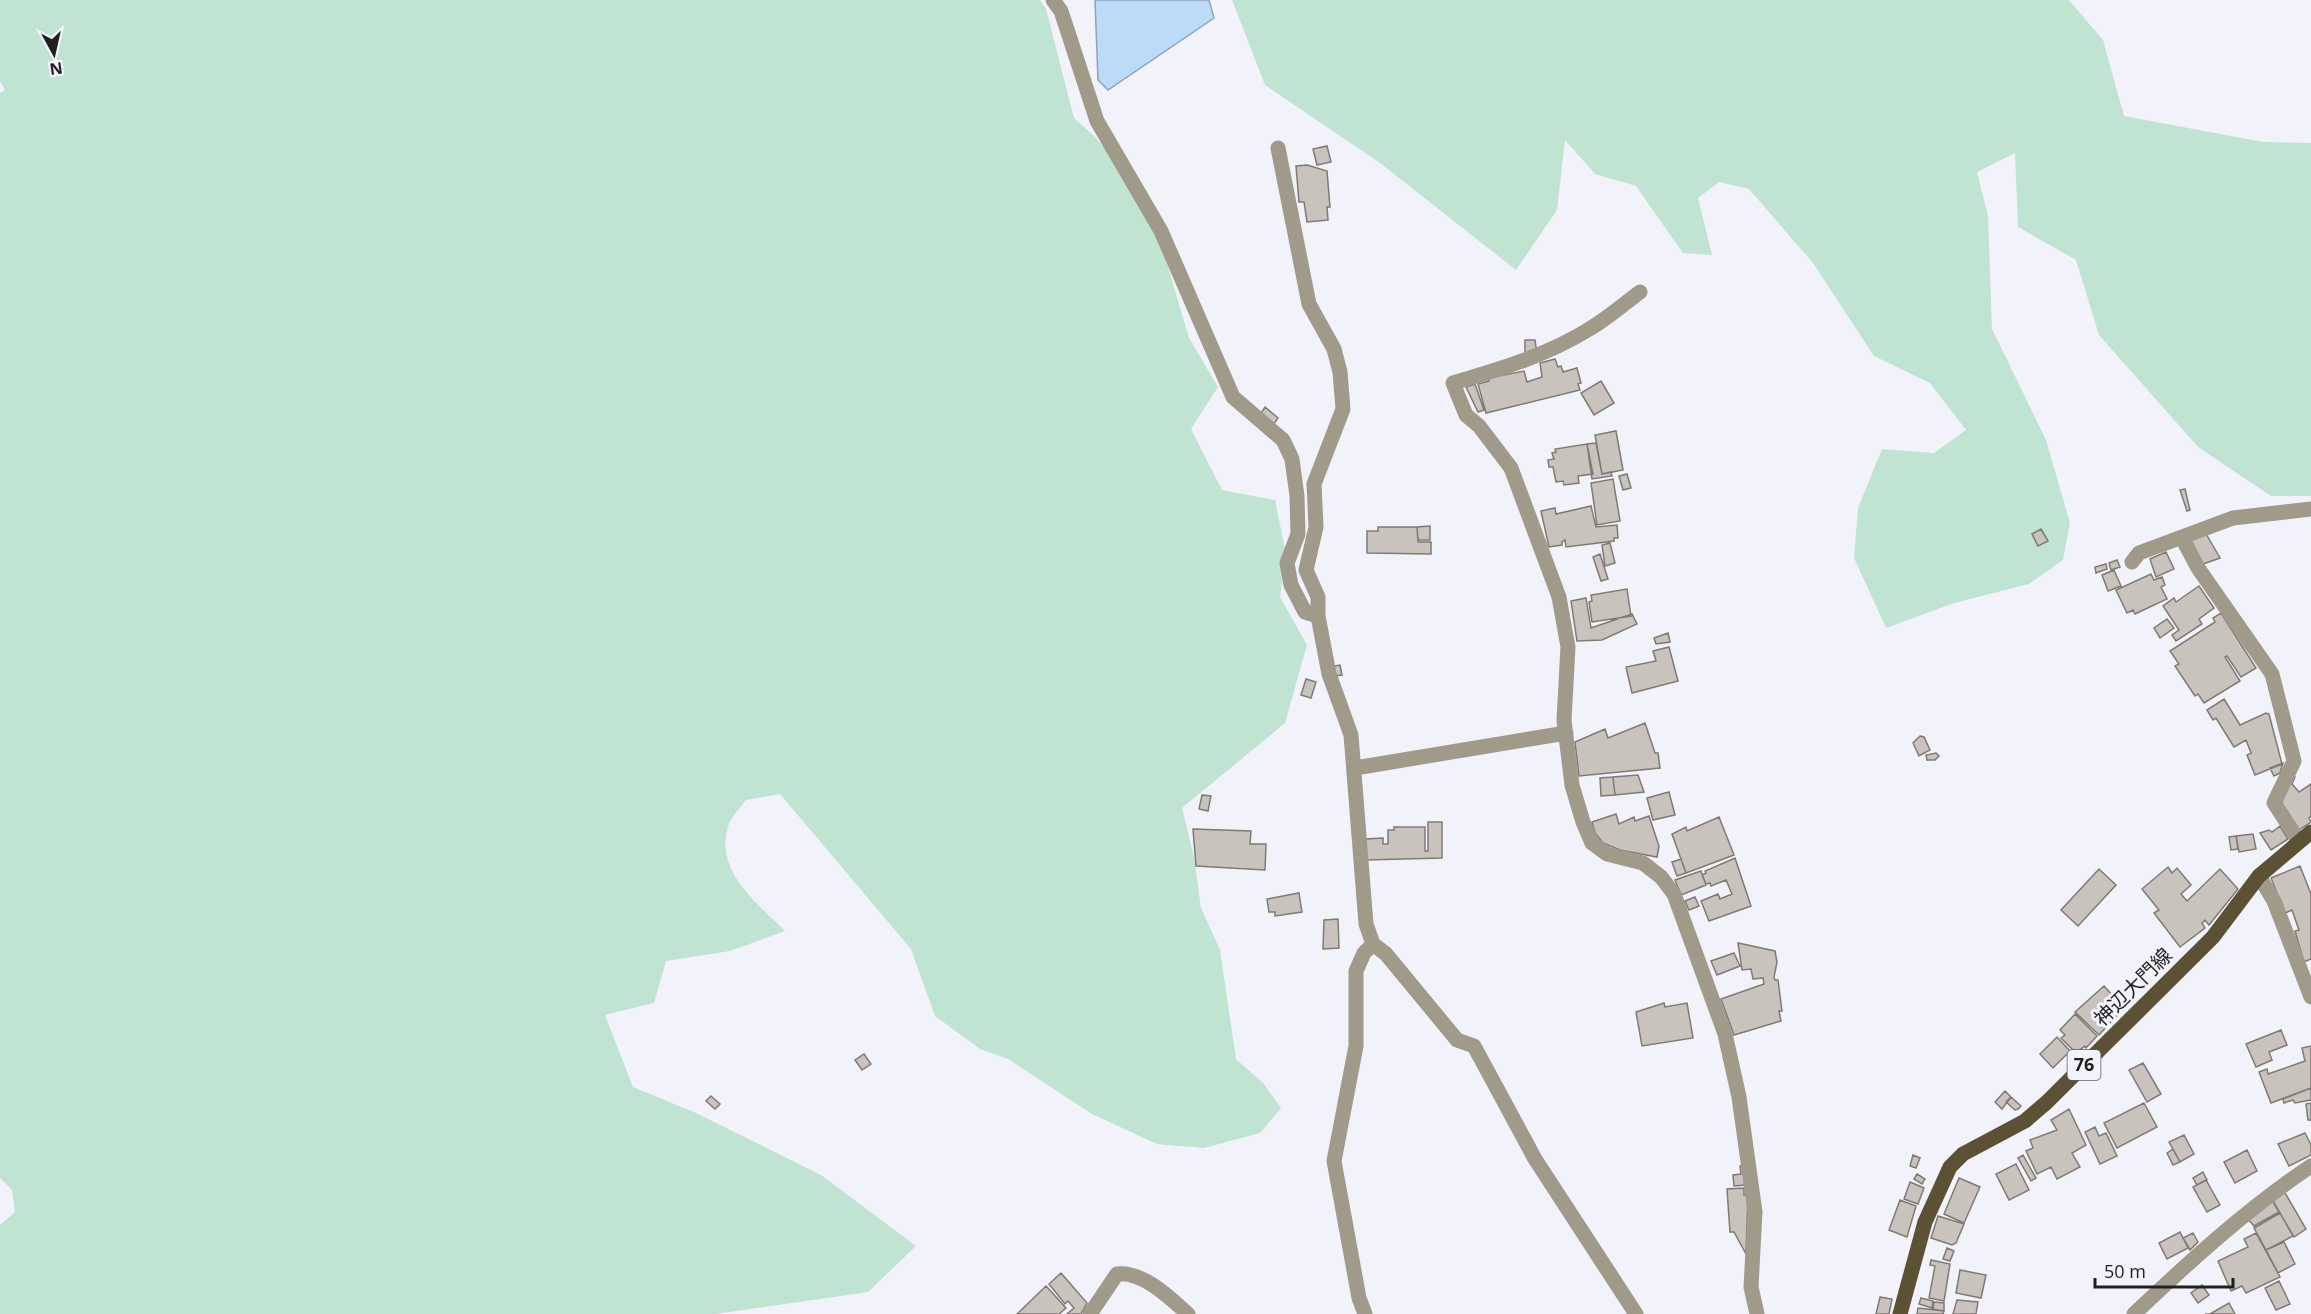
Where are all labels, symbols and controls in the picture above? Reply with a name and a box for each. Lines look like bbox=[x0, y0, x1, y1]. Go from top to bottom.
north arrow bbox=[24, 24, 84, 84]
text: N bbox=[48, 57, 64, 81]
street label: 神辺大門線 bbox=[2088, 942, 2178, 1032]
road number: 76 bbox=[2068, 1050, 2100, 1080]
scale bar bbox=[2095, 1251, 2233, 1289]
text: 50 m bbox=[2104, 1259, 2146, 1283]

